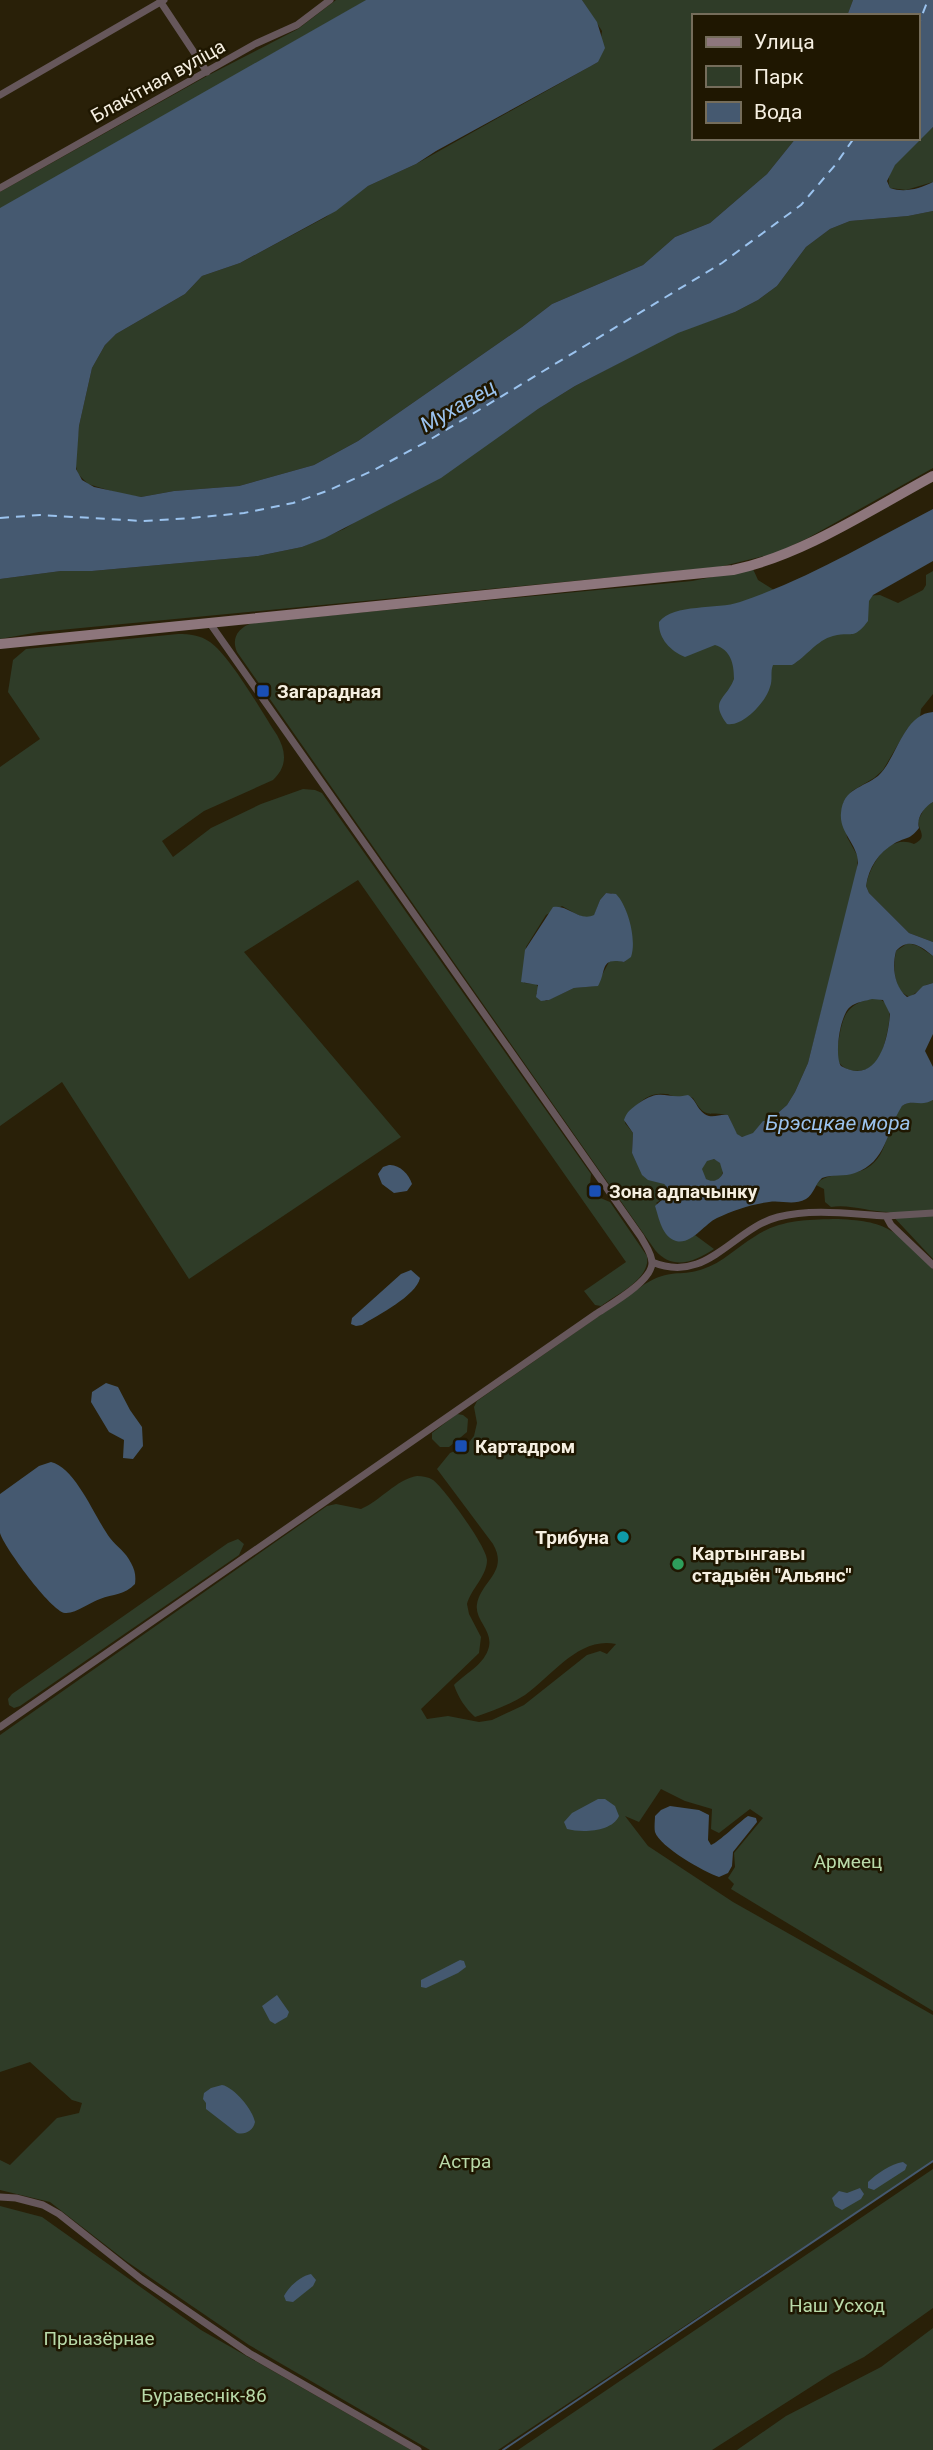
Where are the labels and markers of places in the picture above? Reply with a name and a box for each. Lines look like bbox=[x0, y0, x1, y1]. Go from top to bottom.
place label: Загарадная bbox=[277, 680, 381, 703]
marker: Загарадная bbox=[255, 683, 271, 699]
place label: Зона адпачынку bbox=[609, 1180, 758, 1203]
marker: Зона адпачынку bbox=[587, 1183, 603, 1199]
place label: Картадром bbox=[475, 1435, 575, 1458]
marker: Картадром bbox=[453, 1438, 469, 1454]
place label: Трибуна bbox=[535, 1526, 609, 1549]
marker: Трибуна bbox=[615, 1529, 631, 1545]
place label: Картынгавы стадыён "Альянс" bbox=[692, 1542, 852, 1587]
marker: Картынгавы стадыён "Альянс" bbox=[670, 1556, 686, 1572]

